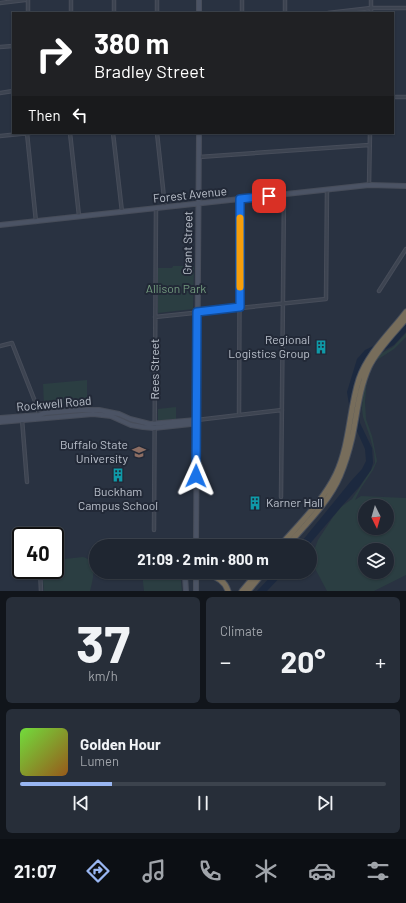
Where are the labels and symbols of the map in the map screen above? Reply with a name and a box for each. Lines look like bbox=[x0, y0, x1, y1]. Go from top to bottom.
pin bbox=[252, 179, 286, 213]
street label: Forest Avenue bbox=[152, 183, 227, 205]
street label: Grant Street bbox=[179, 211, 195, 275]
park label: Allison Park bbox=[146, 281, 206, 295]
place label: Regional Logistics Group bbox=[228, 332, 310, 360]
street label: Rees Street bbox=[147, 339, 161, 399]
building icon: Regional Logistics Group bbox=[313, 339, 329, 355]
street label: Rockwell Road bbox=[16, 393, 92, 413]
place label: Buffalo State University bbox=[60, 437, 128, 465]
school or university icon: Buffalo State University bbox=[131, 444, 147, 460]
position arrow bbox=[175, 455, 217, 497]
building icon: Buckham Campus School bbox=[110, 467, 126, 483]
place label: Buckham Campus School bbox=[78, 484, 158, 512]
building icon: Karner Hall bbox=[247, 495, 263, 511]
place label: Karner Hall bbox=[266, 495, 323, 509]
north arrow bbox=[358, 499, 394, 535]
speed limit sign: 40 bbox=[12, 527, 64, 579]

